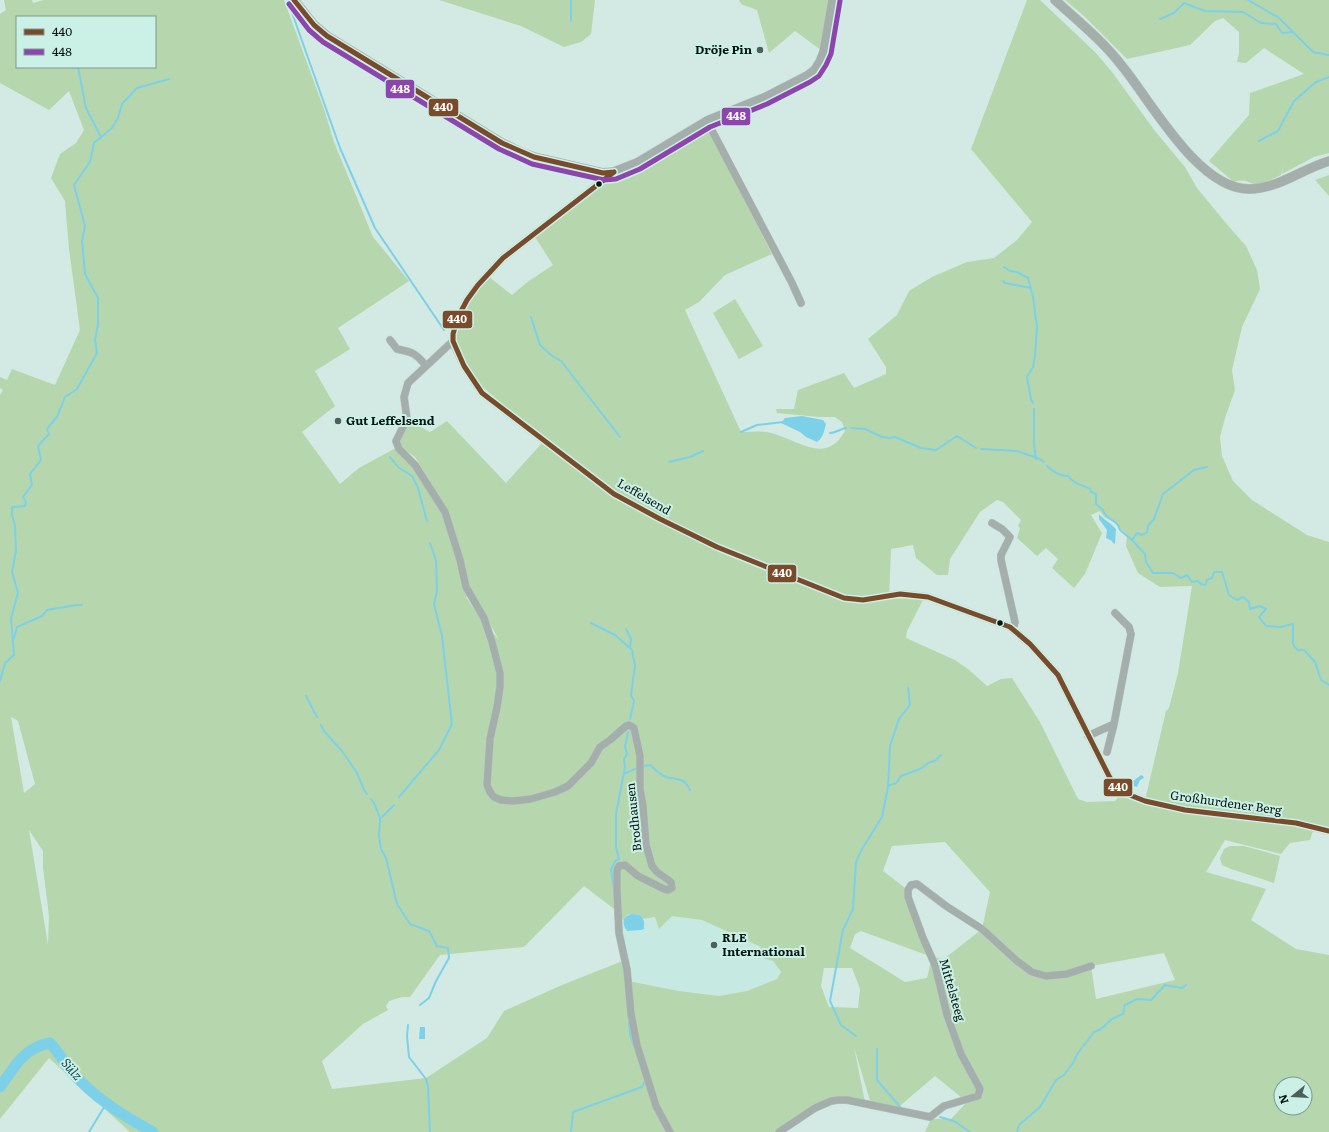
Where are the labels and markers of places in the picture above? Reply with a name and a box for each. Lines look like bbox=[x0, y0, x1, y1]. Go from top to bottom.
place label: Dröje Pin bbox=[695, 40, 753, 58]
marker: Dröje Pin bbox=[755, 45, 765, 55]
unlabelled marker bbox=[594, 179, 604, 189]
place label: Gut Leffelsend bbox=[346, 411, 435, 429]
marker: Gut Leffelsend bbox=[333, 416, 343, 426]
unlabelled marker bbox=[995, 618, 1005, 628]
place label: RLE International bbox=[722, 928, 806, 960]
marker: RLE International bbox=[709, 940, 719, 950]

